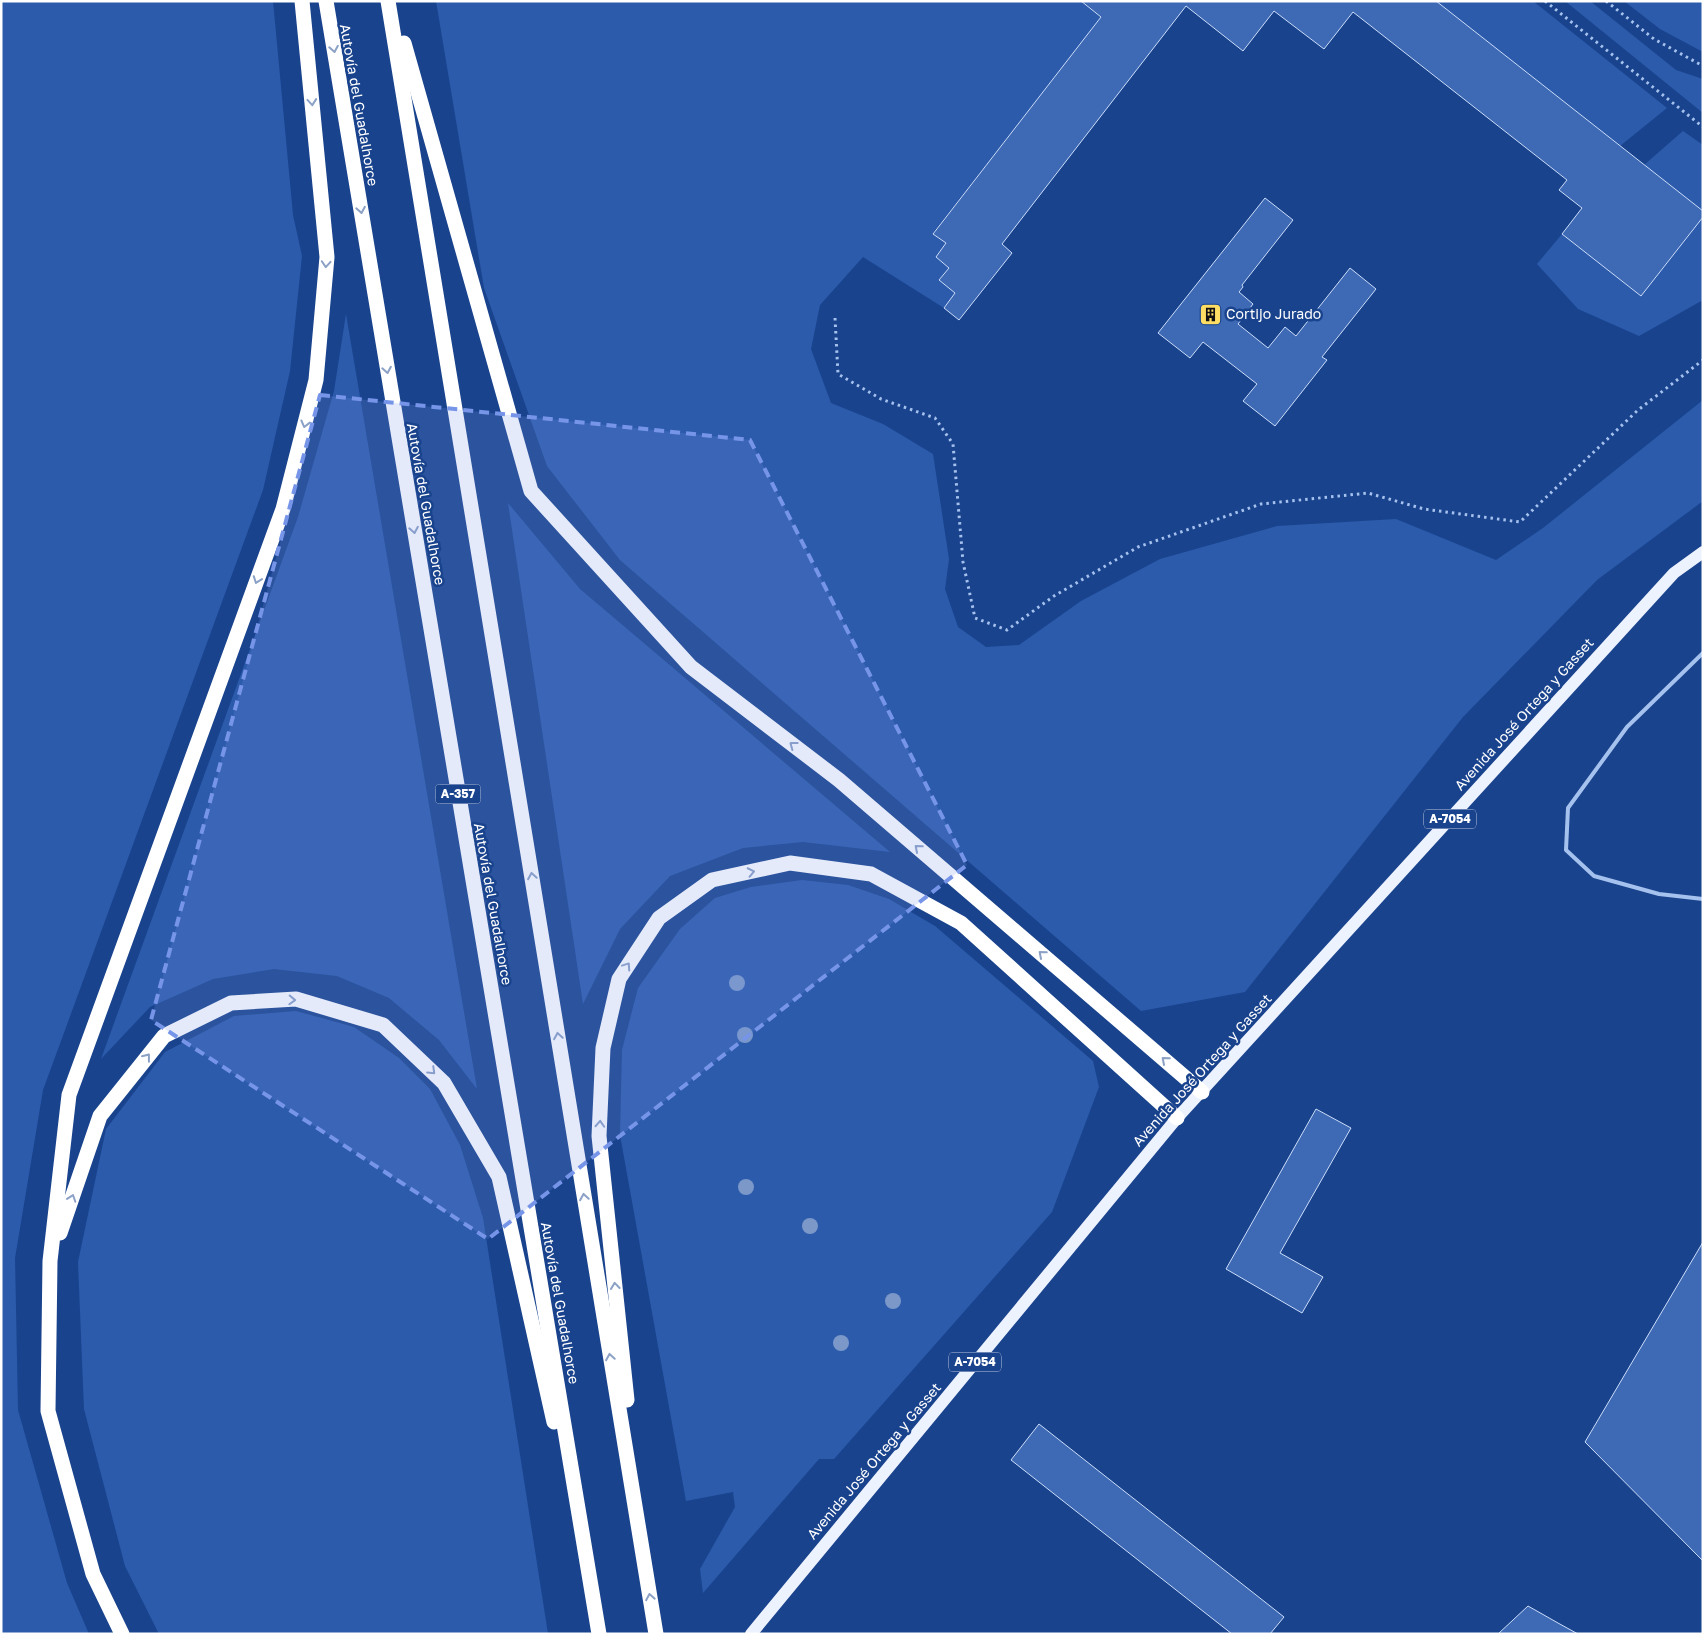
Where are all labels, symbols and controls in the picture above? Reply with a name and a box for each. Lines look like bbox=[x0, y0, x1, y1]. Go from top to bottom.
street label: Autovía del Guadalhorce bbox=[337, 23, 382, 187]
one-way arrow bbox=[328, 45, 338, 54]
one-way arrow bbox=[306, 98, 317, 106]
one-way arrow bbox=[355, 205, 365, 214]
one-way arrow bbox=[320, 260, 331, 268]
building icon: Cortijo Jurado bbox=[1198, 302, 1222, 326]
place label: Cortijo Jurado bbox=[1226, 305, 1321, 322]
one-way arrow bbox=[382, 365, 392, 374]
one-way arrow bbox=[300, 420, 310, 428]
street label: Autovía del Guadalhorce bbox=[404, 422, 449, 586]
one-way arrow bbox=[409, 526, 419, 534]
one-way arrow bbox=[253, 575, 263, 583]
street label: Avenida José Ortega y Gasset bbox=[1451, 634, 1597, 793]
one-way arrow bbox=[790, 742, 799, 750]
road number: A-357 bbox=[436, 784, 480, 804]
road number: A-7054 bbox=[1424, 810, 1476, 829]
street label: Autovía del Guadalhorce bbox=[471, 822, 516, 986]
one-way arrow bbox=[915, 845, 924, 854]
one-way arrow bbox=[747, 867, 756, 878]
one-way arrow bbox=[527, 872, 537, 880]
one-way arrow bbox=[1038, 951, 1047, 960]
one-way arrow bbox=[621, 962, 630, 972]
street label: Avenida José Ortega y Gasset bbox=[1129, 990, 1275, 1149]
one-way arrow bbox=[288, 995, 296, 1006]
one-way arrow bbox=[553, 1032, 563, 1041]
one-way arrow bbox=[141, 1053, 150, 1062]
one-way arrow bbox=[1161, 1057, 1170, 1066]
one-way arrow bbox=[426, 1065, 435, 1074]
one-way arrow bbox=[594, 1120, 605, 1128]
one-way arrow bbox=[579, 1192, 590, 1200]
one-way arrow bbox=[66, 1194, 76, 1203]
street label: Autovía del Guadalhorce bbox=[538, 1221, 583, 1385]
one-way arrow bbox=[610, 1282, 621, 1290]
road number: A-7054 bbox=[949, 1352, 1001, 1371]
one-way arrow bbox=[606, 1353, 616, 1361]
street label: Avenida José Ortega y Gasset bbox=[803, 1379, 944, 1542]
one-way arrow bbox=[645, 1593, 655, 1602]

